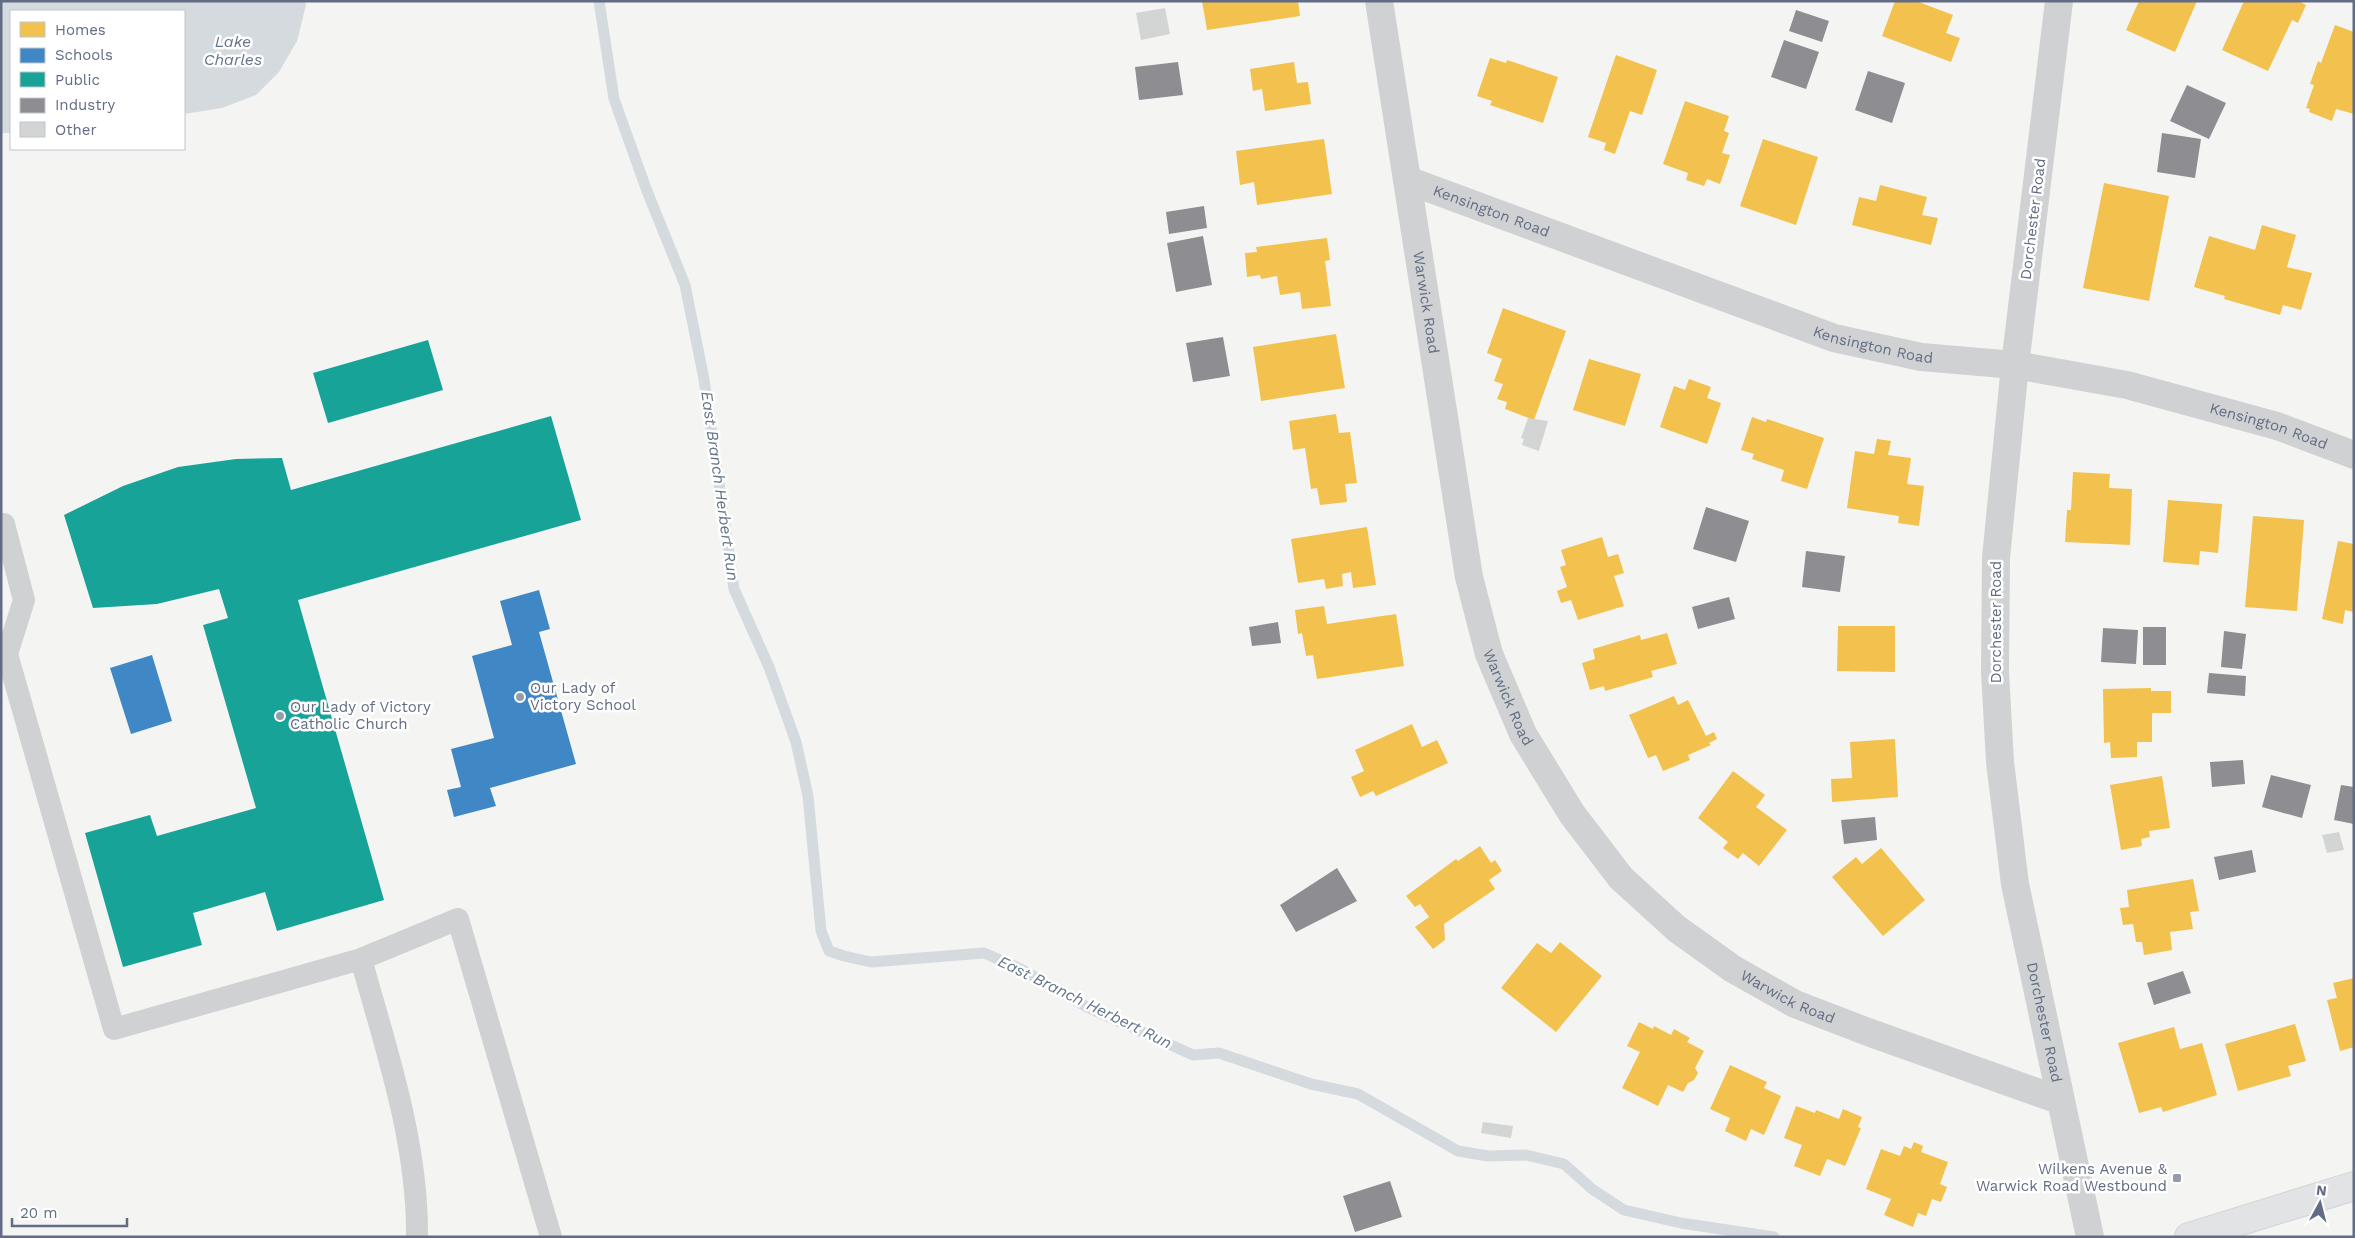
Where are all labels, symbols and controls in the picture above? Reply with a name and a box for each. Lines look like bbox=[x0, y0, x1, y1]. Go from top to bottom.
legend bbox=[10, 10, 185, 150]
text: Homes bbox=[55, 21, 106, 39]
water label: Lake Charles bbox=[204, 32, 262, 69]
text: Schools bbox=[55, 46, 113, 64]
text: Public bbox=[55, 71, 100, 89]
text: Industry bbox=[55, 96, 116, 114]
text: Other bbox=[55, 121, 97, 139]
street label: Dorchester Road bbox=[2017, 157, 2049, 281]
street label: Kensington Road bbox=[1431, 181, 1552, 241]
street label: Warwick Road bbox=[1409, 250, 1443, 355]
street label: Kensington Road bbox=[1811, 322, 1934, 367]
water label: East Branch Herbert Run bbox=[697, 390, 743, 582]
street label: Kensington Road bbox=[2208, 399, 2330, 453]
street label: Dorchester Road bbox=[1987, 561, 2005, 683]
street label: Warwick Road bbox=[1479, 647, 1537, 749]
place label: Our Lady of Victory School bbox=[530, 679, 636, 714]
marker: Our Lady of Victory School bbox=[514, 691, 526, 703]
place label: Our Lady of Victory Catholic Church bbox=[290, 698, 431, 733]
marker: Our Lady of Victory Catholic Church bbox=[274, 710, 286, 722]
water label: East Branch Herbert Run bbox=[995, 952, 1175, 1052]
street label: Dorchester Road bbox=[2023, 960, 2066, 1084]
street label: Warwick Road bbox=[1737, 966, 1837, 1027]
place label: Wilkens Avenue & Warwick Road Westbound bbox=[1976, 1160, 2168, 1195]
marker: Wilkens Avenue & Warwick Road Westbound bbox=[2171, 1172, 2183, 1184]
north arrow bbox=[2295, 1178, 2345, 1228]
text: N bbox=[2315, 1182, 2328, 1199]
scale bar bbox=[12, 1196, 128, 1228]
text: 20 m bbox=[20, 1204, 58, 1222]

